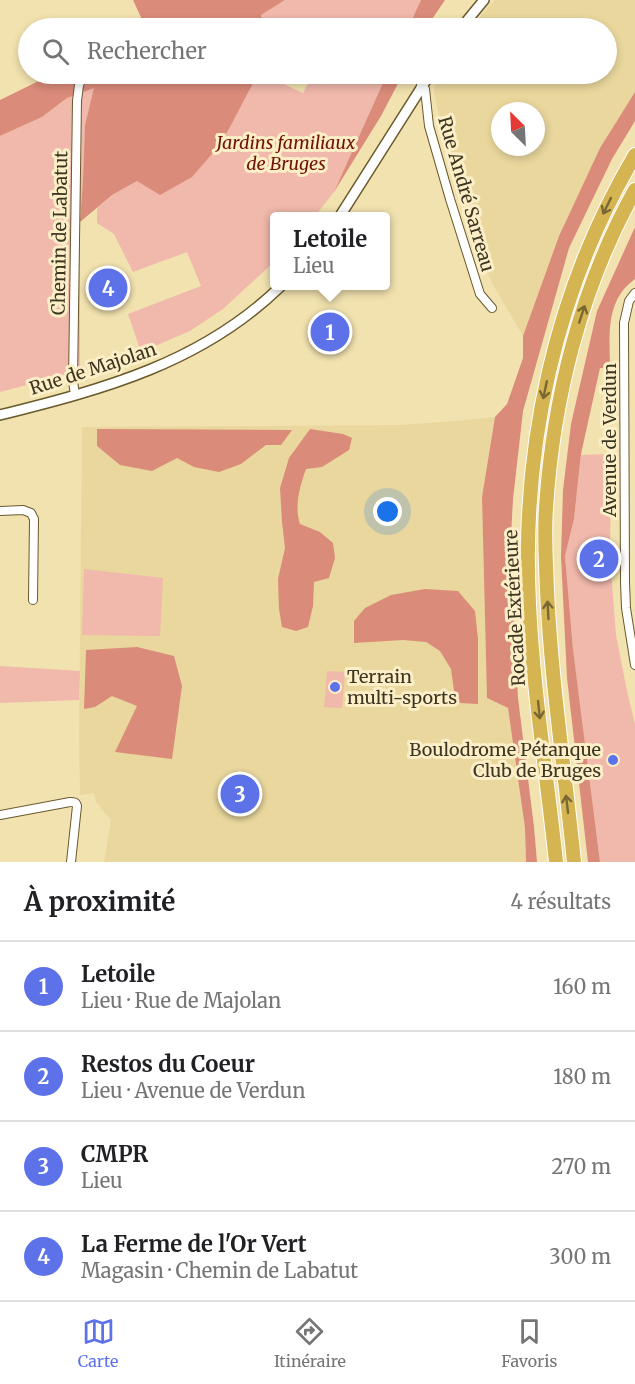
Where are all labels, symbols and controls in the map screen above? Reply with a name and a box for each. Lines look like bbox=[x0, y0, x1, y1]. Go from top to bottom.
search box bbox=[18, 18, 617, 84]
icon: search bbox=[39, 35, 72, 68]
text: Rechercher bbox=[87, 37, 207, 65]
north arrow bbox=[491, 102, 545, 156]
street label: Rue André Sarreau bbox=[433, 113, 500, 274]
park label: Jardins familiaux de Bruges bbox=[215, 131, 356, 175]
street label: Chemin de Labatut bbox=[47, 151, 72, 315]
one-way arrow bbox=[601, 197, 613, 215]
popup bbox=[270, 212, 390, 290]
text: Letoile bbox=[293, 225, 367, 253]
text: Lieu bbox=[293, 253, 335, 278]
pin: 4 bbox=[88, 266, 128, 310]
one-way arrow bbox=[578, 305, 589, 324]
pin: 1 bbox=[310, 310, 350, 354]
street label: Rue de Majolan bbox=[26, 337, 159, 400]
street label: Avenue de Verdun bbox=[598, 363, 621, 518]
one-way arrow bbox=[539, 380, 550, 400]
your location bbox=[373, 497, 402, 526]
street label: Rocade Extérieure bbox=[499, 529, 530, 687]
pin: 2 bbox=[580, 536, 618, 582]
one-way arrow bbox=[542, 600, 553, 620]
place label: Terrain multi-sports bbox=[347, 665, 457, 709]
marker: Terrain multi-sports bbox=[328, 680, 342, 694]
one-way arrow bbox=[533, 699, 544, 719]
place label: Boulodrome Pétanque Club de Bruges bbox=[409, 738, 601, 782]
marker: Boulodrome Pétanque Club de Bruges bbox=[606, 753, 620, 767]
pin: 3 bbox=[220, 772, 260, 816]
one-way arrow bbox=[562, 794, 573, 814]
text: À proximité bbox=[24, 885, 175, 918]
text: 4 résultats bbox=[510, 889, 611, 914]
text: Letoile bbox=[81, 960, 155, 988]
text: 1 bbox=[39, 974, 48, 999]
text: 160 m bbox=[553, 974, 611, 999]
text: Lieu · Rue de Majolan bbox=[81, 988, 281, 1013]
text: Restos du Coeur bbox=[81, 1050, 255, 1078]
text: 2 bbox=[38, 1064, 49, 1089]
text: 180 m bbox=[553, 1064, 611, 1089]
text: Lieu · Avenue de Verdun bbox=[81, 1078, 306, 1103]
text: CMPR bbox=[81, 1140, 148, 1168]
text: 3 bbox=[38, 1154, 49, 1179]
text: 270 m bbox=[551, 1154, 611, 1179]
text: Lieu bbox=[81, 1168, 123, 1193]
text: La Ferme de l'Or Vert bbox=[81, 1230, 307, 1258]
text: 4 bbox=[37, 1244, 50, 1269]
text: 300 m bbox=[549, 1244, 611, 1269]
text: Magasin · Chemin de Labatut bbox=[81, 1258, 358, 1283]
tab: Carte bbox=[78, 1315, 118, 1371]
tab: Itinéraire bbox=[274, 1315, 346, 1371]
tab: Favoris bbox=[501, 1315, 557, 1371]

